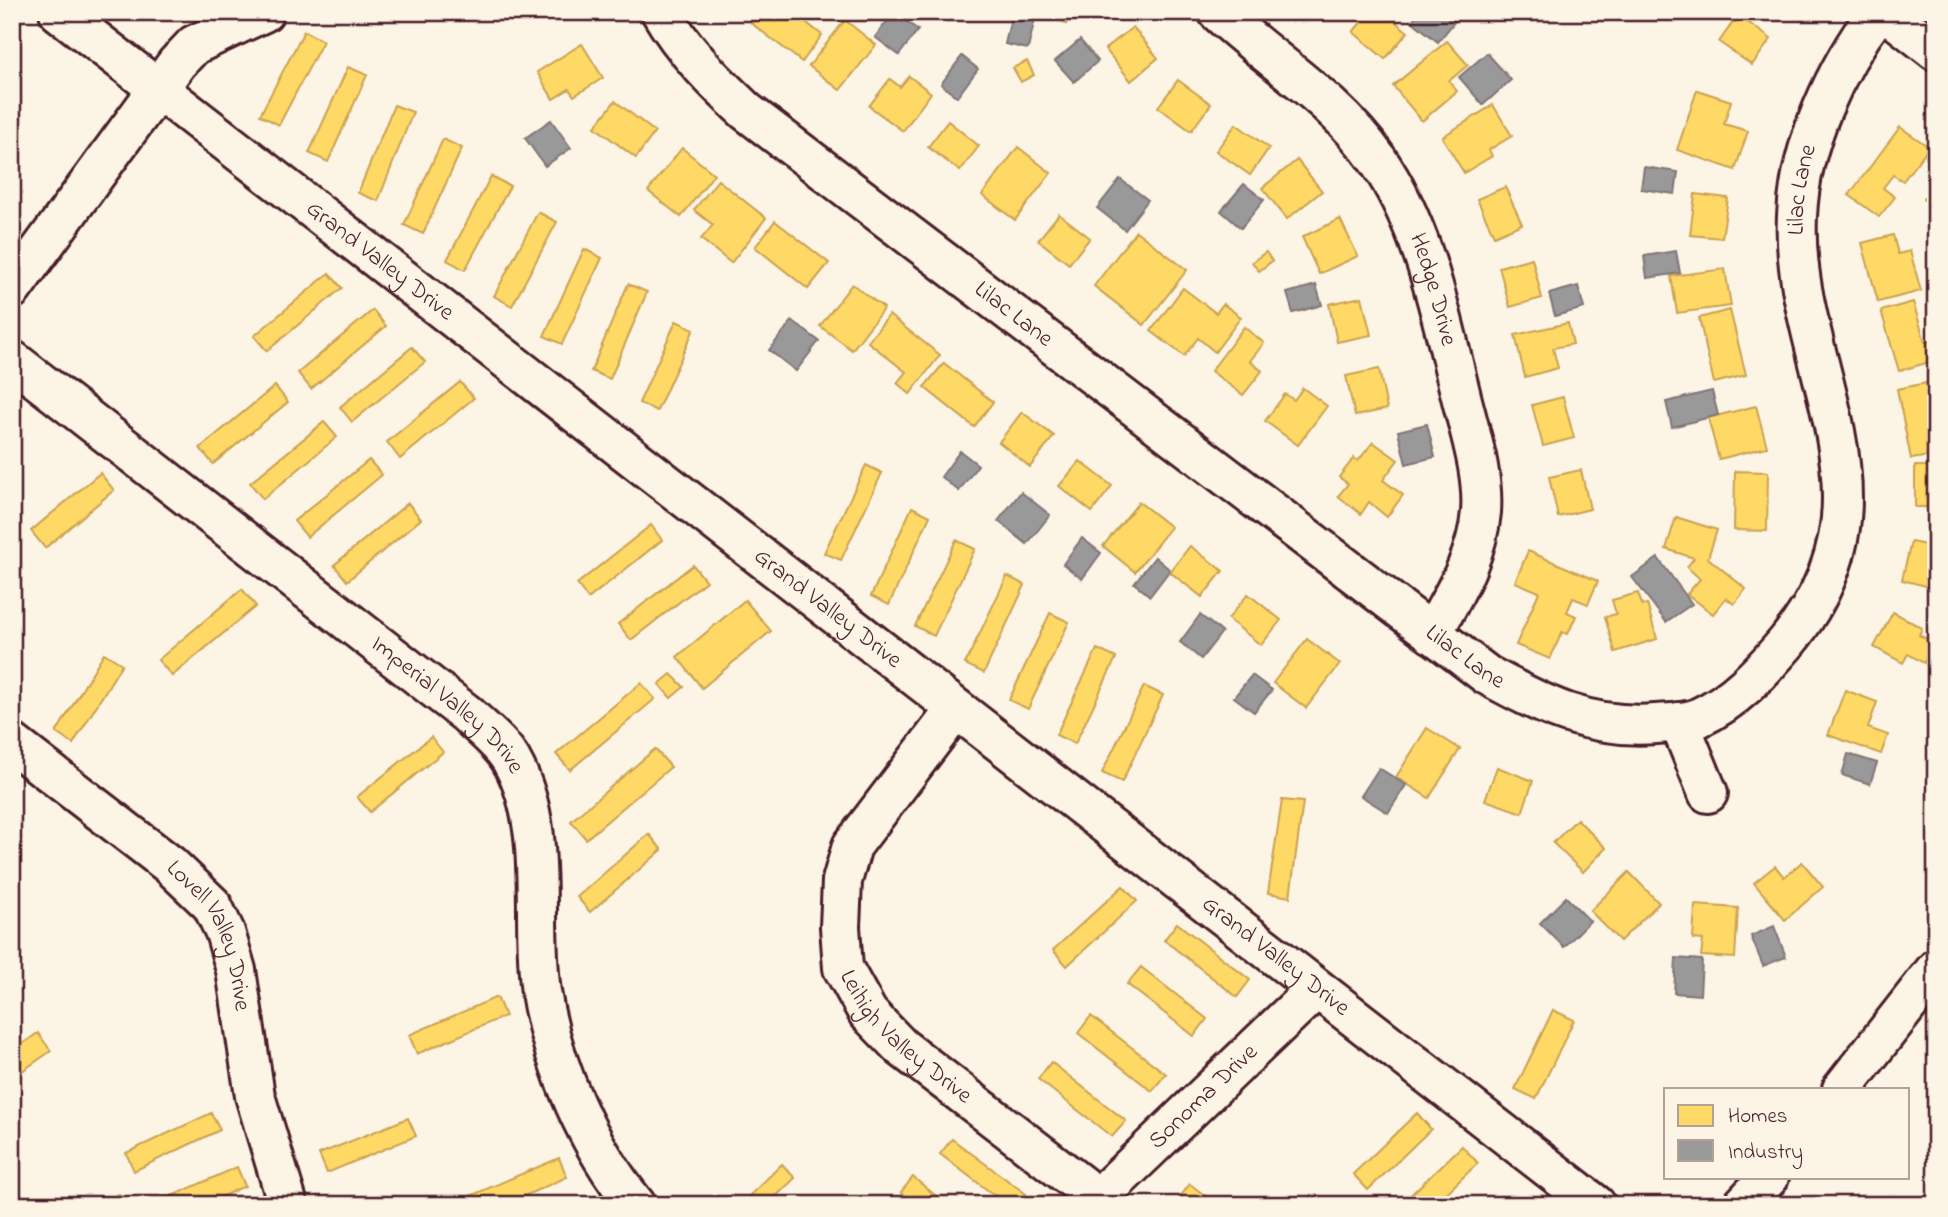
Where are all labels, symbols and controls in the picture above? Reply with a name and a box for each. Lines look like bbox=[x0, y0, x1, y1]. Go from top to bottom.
street label: Lilac Lane bbox=[1779, 140, 1826, 235]
street label: Grand Valley Drive bbox=[298, 192, 462, 330]
street label: Hedge Drive bbox=[1400, 228, 1466, 350]
street label: Lilac Lane bbox=[966, 273, 1061, 356]
street label: Grand Valley Drive bbox=[746, 540, 909, 678]
street label: Lilac Lane bbox=[1418, 616, 1511, 699]
street label: Imperial Valley Drive bbox=[363, 628, 533, 780]
street label: Lovell Valley Drive bbox=[158, 852, 259, 1014]
street label: Grand Valley Drive bbox=[1194, 887, 1357, 1025]
street label: Leihigh Valley Drive bbox=[830, 964, 980, 1113]
street label: Sonoma Drive bbox=[1141, 1036, 1266, 1158]
legend bbox=[1664, 1088, 1910, 1178]
text: Homes bbox=[1728, 1102, 1788, 1132]
text: Industry bbox=[1728, 1138, 1803, 1170]

